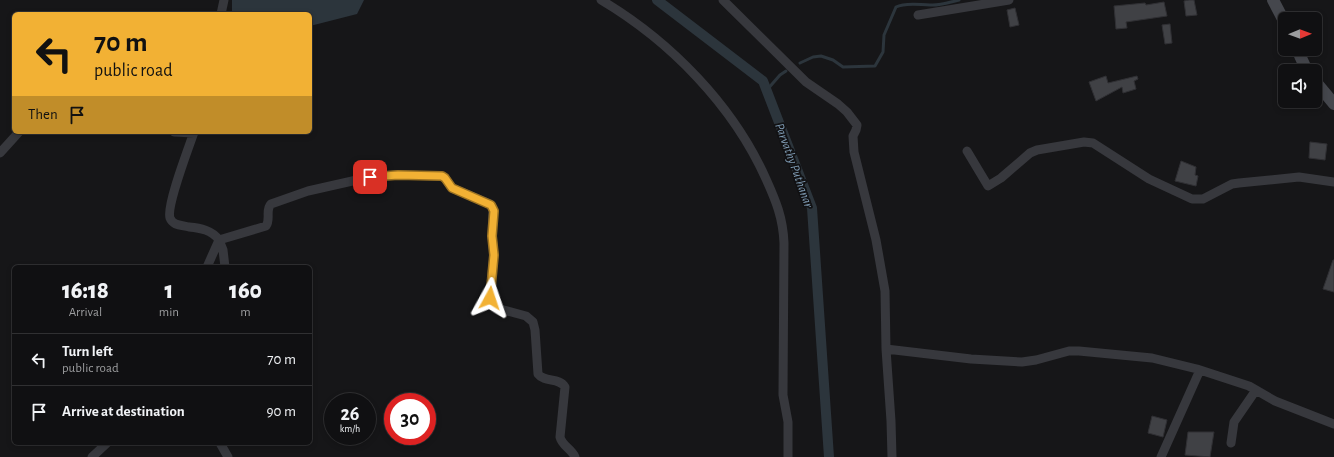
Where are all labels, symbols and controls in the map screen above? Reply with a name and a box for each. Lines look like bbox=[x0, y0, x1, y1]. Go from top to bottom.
north arrow bbox=[1278, 12, 1322, 56]
map controls bbox=[1278, 12, 1322, 108]
icon: left bbox=[28, 28, 80, 80]
text: 70 m bbox=[94, 29, 148, 57]
text: public road bbox=[94, 62, 173, 80]
button: sound bbox=[1278, 64, 1322, 108]
icon: arrive bbox=[66, 104, 88, 126]
text: Then bbox=[28, 107, 58, 122]
water label: Parvathy Puthanar bbox=[772, 122, 815, 210]
pin bbox=[353, 160, 387, 194]
icon: arrive bbox=[359, 166, 381, 188]
position arrow bbox=[469, 277, 511, 319]
text: 16:18 bbox=[62, 279, 109, 303]
text: 1 bbox=[165, 279, 173, 303]
text: 160 bbox=[229, 279, 262, 303]
text: Arrival bbox=[69, 306, 102, 319]
text: min bbox=[159, 306, 179, 319]
text: m bbox=[240, 306, 251, 319]
text: Turn left bbox=[62, 344, 113, 359]
icon: left bbox=[28, 349, 50, 371]
text: 70 m bbox=[267, 352, 296, 367]
text: public road bbox=[62, 362, 119, 375]
speed limit sign: 30 bbox=[384, 393, 436, 445]
icon: arrive bbox=[28, 401, 50, 423]
text: Arrive at destination bbox=[62, 404, 185, 419]
text: 90 m bbox=[267, 404, 296, 419]
text: 26 bbox=[340, 404, 360, 424]
text: km/h bbox=[340, 424, 360, 434]

